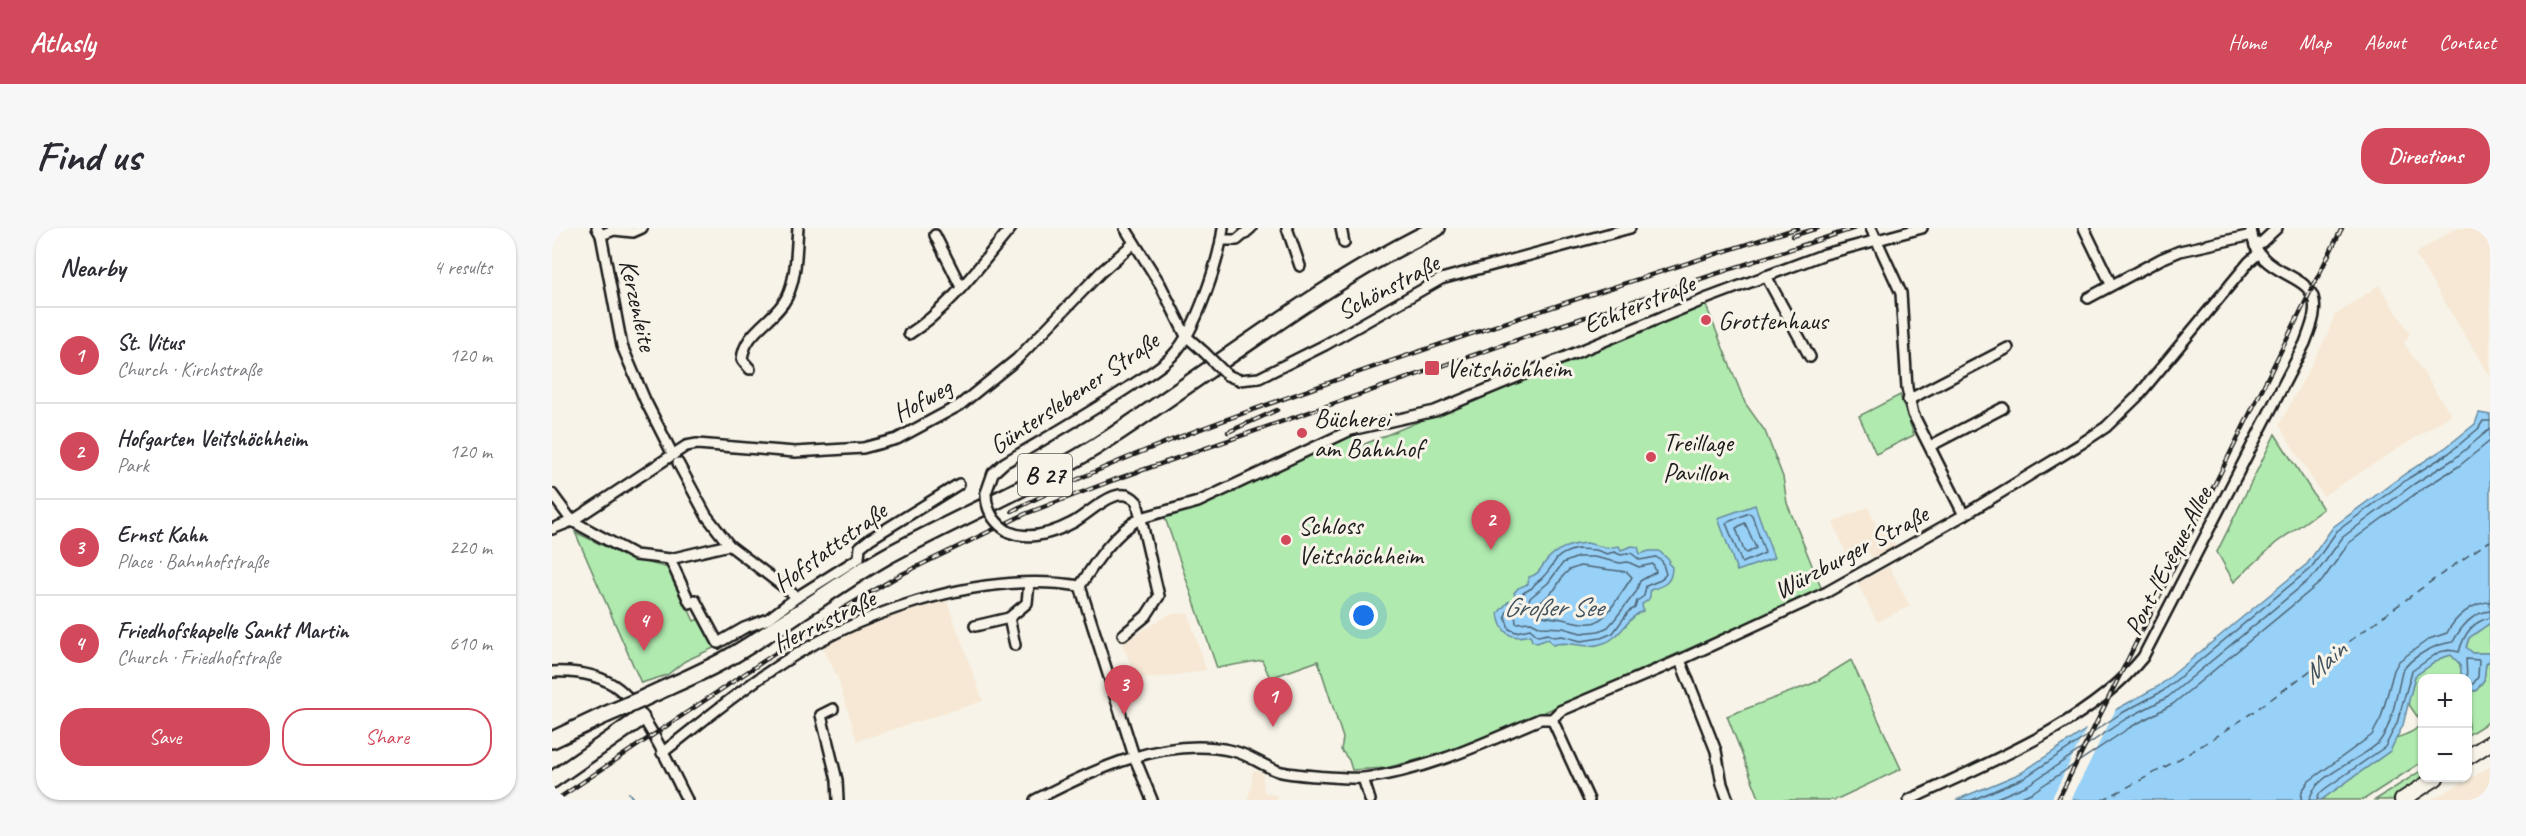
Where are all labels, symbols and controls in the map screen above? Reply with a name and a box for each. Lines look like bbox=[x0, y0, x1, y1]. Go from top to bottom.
text: Atlasly bbox=[30, 25, 95, 60]
text: Home bbox=[2228, 29, 2266, 55]
text: Map bbox=[2299, 29, 2331, 55]
text: About bbox=[2364, 29, 2406, 55]
text: Contact bbox=[2439, 29, 2496, 55]
button: Directions bbox=[2361, 128, 2490, 184]
text: Find us bbox=[36, 130, 141, 183]
street label: Schönstraße bbox=[1331, 245, 1447, 328]
text: Nearby bbox=[60, 251, 125, 284]
text: 4 results bbox=[433, 255, 492, 280]
street label: Kerzenleite bbox=[611, 256, 665, 355]
street label: Echterstraße bbox=[1578, 266, 1702, 341]
place label: Grottenhaus bbox=[1718, 304, 1830, 337]
marker: Grottenhaus bbox=[1699, 313, 1713, 327]
street label: Günterslebener Straße bbox=[983, 323, 1167, 462]
text: St. Vitus bbox=[117, 329, 184, 357]
text: 1 bbox=[75, 343, 84, 368]
text: 120 m bbox=[449, 343, 492, 368]
place label: Veitshöchheim bbox=[1446, 352, 1573, 385]
text: Church · Kirchstraße bbox=[117, 357, 262, 382]
marker: Veitshöchheim bbox=[1423, 359, 1441, 377]
street label: Hofweg bbox=[887, 370, 959, 430]
place label: Bücherei am Bahnhof bbox=[1314, 402, 1428, 465]
text: Hofgarten Veitshöchheim bbox=[117, 425, 306, 453]
marker: Bücherei am Bahnhof bbox=[1295, 426, 1309, 440]
place label: Treillage Pavillon bbox=[1663, 426, 1735, 489]
text: 2 bbox=[75, 439, 84, 464]
text: 120 m bbox=[449, 439, 492, 464]
marker: Treillage Pavillon bbox=[1644, 450, 1658, 464]
text: Park bbox=[117, 453, 149, 478]
road number: B 27 bbox=[1018, 454, 1072, 496]
street label: Pont-l'Evêque-Allee bbox=[2117, 480, 2220, 641]
street label: Hofstattstraße bbox=[767, 493, 895, 599]
street label: Würzburger Straße bbox=[1768, 496, 1936, 606]
pin: 2 bbox=[1472, 500, 1510, 550]
place label: Schloss Veitshöchheim bbox=[1298, 509, 1425, 572]
text: Ernst Kahn bbox=[117, 521, 207, 549]
marker: Schloss Veitshöchheim bbox=[1279, 533, 1293, 547]
text: 3 bbox=[75, 535, 84, 560]
text: 220 m bbox=[449, 535, 492, 560]
text: Place · Bahnhofstraße bbox=[117, 549, 268, 574]
street label: Herrnstraße bbox=[767, 581, 883, 660]
water label: Großer See bbox=[1504, 590, 1607, 624]
your location bbox=[1349, 601, 1378, 630]
pin: 4 bbox=[624, 602, 664, 651]
text: Friedhofskapelle Sankt Martin bbox=[117, 617, 348, 645]
text: 4 bbox=[75, 631, 84, 656]
text: 610 m bbox=[449, 631, 492, 656]
water label: Main bbox=[2295, 632, 2355, 691]
text: Church · Friedhofstraße bbox=[117, 645, 280, 670]
pin: 3 bbox=[1104, 666, 1144, 715]
map controls bbox=[2418, 674, 2472, 782]
button: + bbox=[2418, 674, 2472, 728]
pin: 1 bbox=[1254, 678, 1292, 727]
button: Save bbox=[60, 708, 270, 766]
button: Share bbox=[282, 708, 492, 766]
button: − bbox=[2418, 728, 2472, 782]

